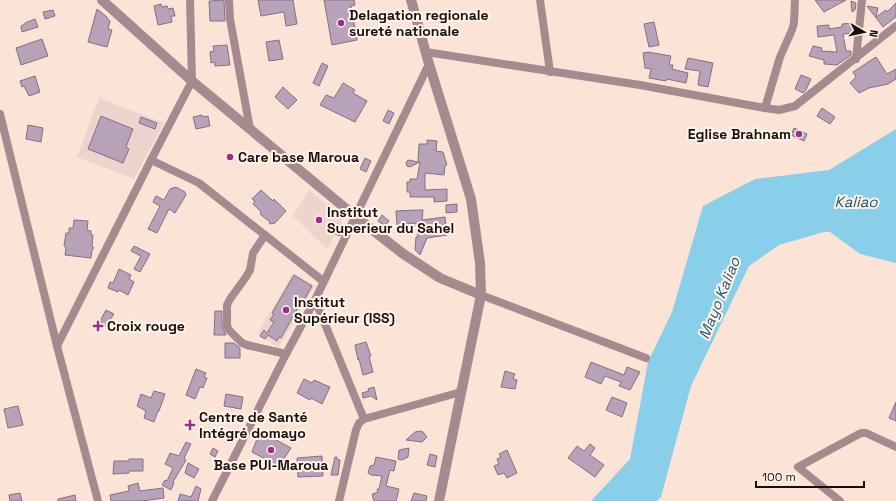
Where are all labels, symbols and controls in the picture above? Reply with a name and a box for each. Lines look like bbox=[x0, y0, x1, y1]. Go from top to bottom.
place label: Delagation regionale sureté nationale bbox=[349, 6, 489, 40]
north arrow bbox=[844, 12, 884, 52]
marker: Delagation regionale sureté nationale bbox=[336, 18, 346, 28]
text: N bbox=[866, 29, 881, 38]
place label: Eglise Brahnam bbox=[688, 125, 791, 143]
marker: Eglise Brahnam bbox=[794, 129, 804, 139]
place label: Care base Maroua bbox=[238, 148, 359, 166]
marker: Care base Maroua bbox=[225, 152, 235, 162]
water label: Kaliao bbox=[835, 192, 878, 211]
place label: Institut Superieur du Sahel bbox=[327, 203, 454, 237]
marker: Institut Superieur du Sahel bbox=[314, 215, 324, 225]
water label: Mayo Kaliao bbox=[694, 254, 744, 342]
place label: Institut Supérieur (ISS) bbox=[294, 293, 395, 327]
marker: Institut Supérieur (ISS) bbox=[281, 305, 291, 315]
place label: Croix rouge bbox=[107, 317, 185, 335]
marker: Croix rouge bbox=[92, 320, 104, 332]
place label: Centre de Santé Intégré domayo bbox=[199, 408, 308, 442]
marker: Centre de Santé Intégré domayo bbox=[184, 419, 196, 431]
marker: Base PUI-Maroua bbox=[266, 445, 276, 455]
place label: Base PUI-Maroua bbox=[214, 456, 328, 474]
scale bar bbox=[756, 463, 864, 489]
text: 100 m bbox=[762, 469, 796, 485]

